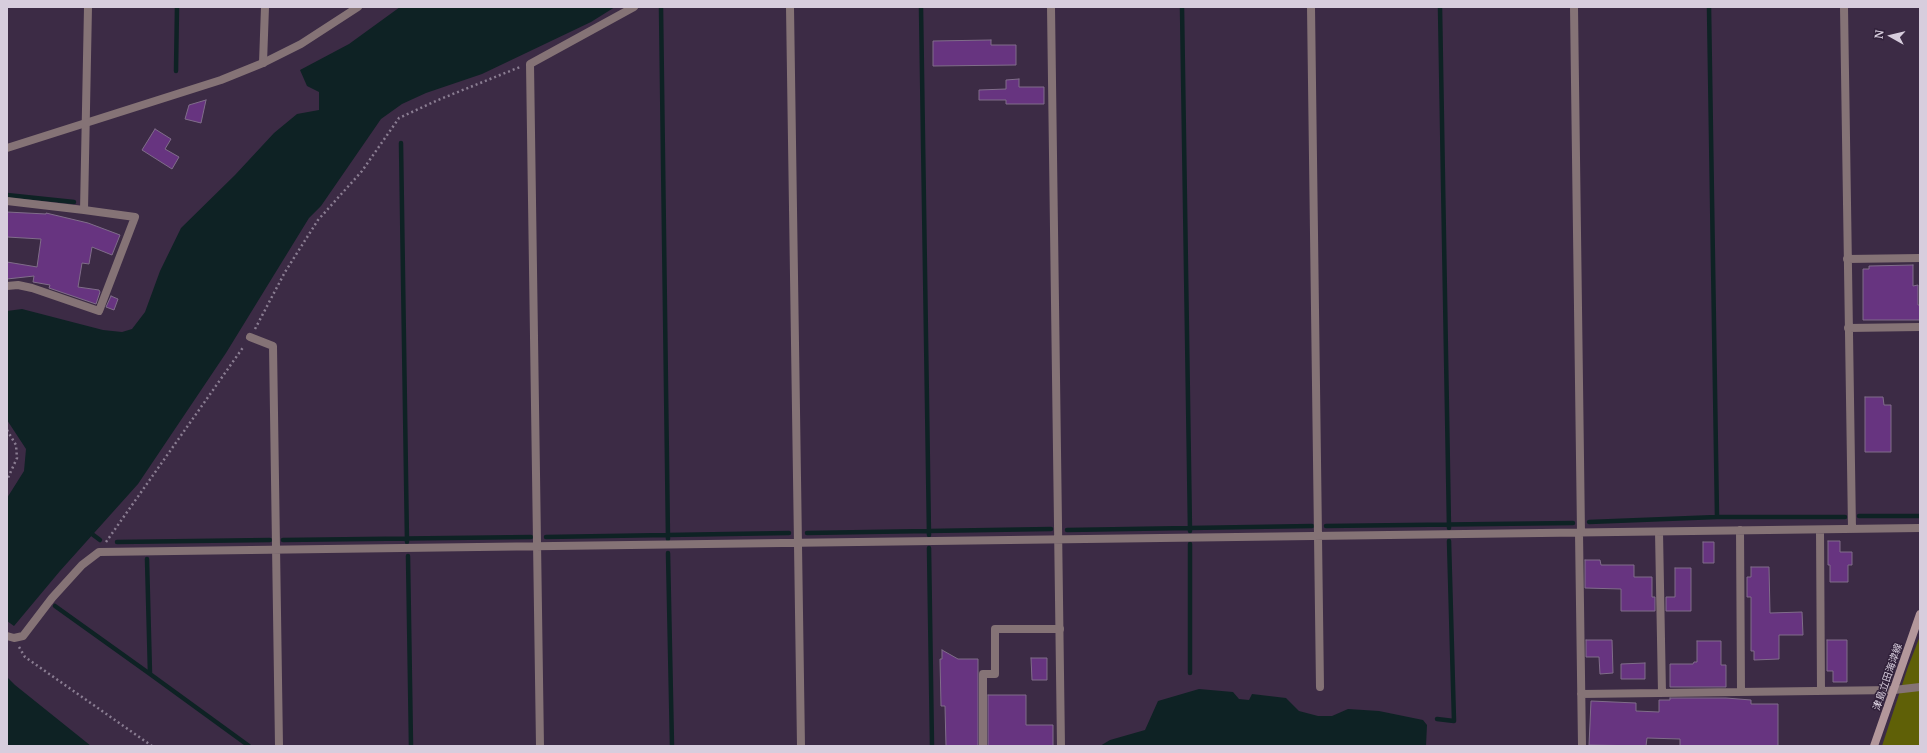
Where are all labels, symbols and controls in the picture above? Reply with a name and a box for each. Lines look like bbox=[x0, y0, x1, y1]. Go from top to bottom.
north arrow bbox=[1871, 16, 1911, 56]
text: N bbox=[1872, 29, 1887, 40]
street label: 津島立田海津線 bbox=[1871, 642, 1905, 712]

